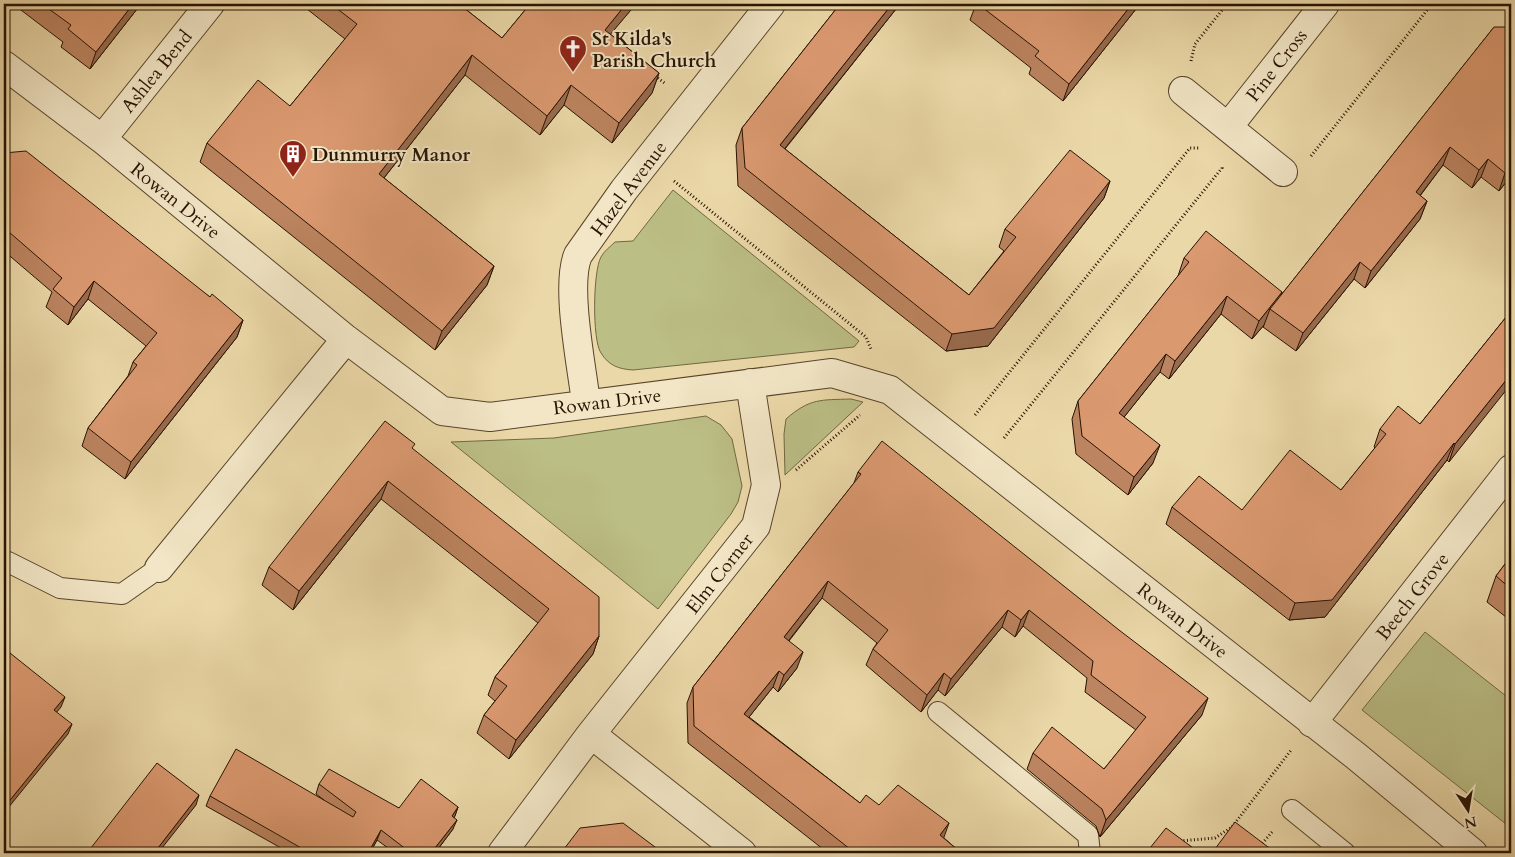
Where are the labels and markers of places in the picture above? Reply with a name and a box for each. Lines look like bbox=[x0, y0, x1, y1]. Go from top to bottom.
place label: St Kilda's Parish Church bbox=[592, 26, 716, 74]
church icon: St Kilda's Parish Church bbox=[558, 34, 588, 73]
building icon: Dunmurry Manor bbox=[278, 139, 308, 178]
place label: Dunmurry Manor bbox=[312, 142, 470, 168]

